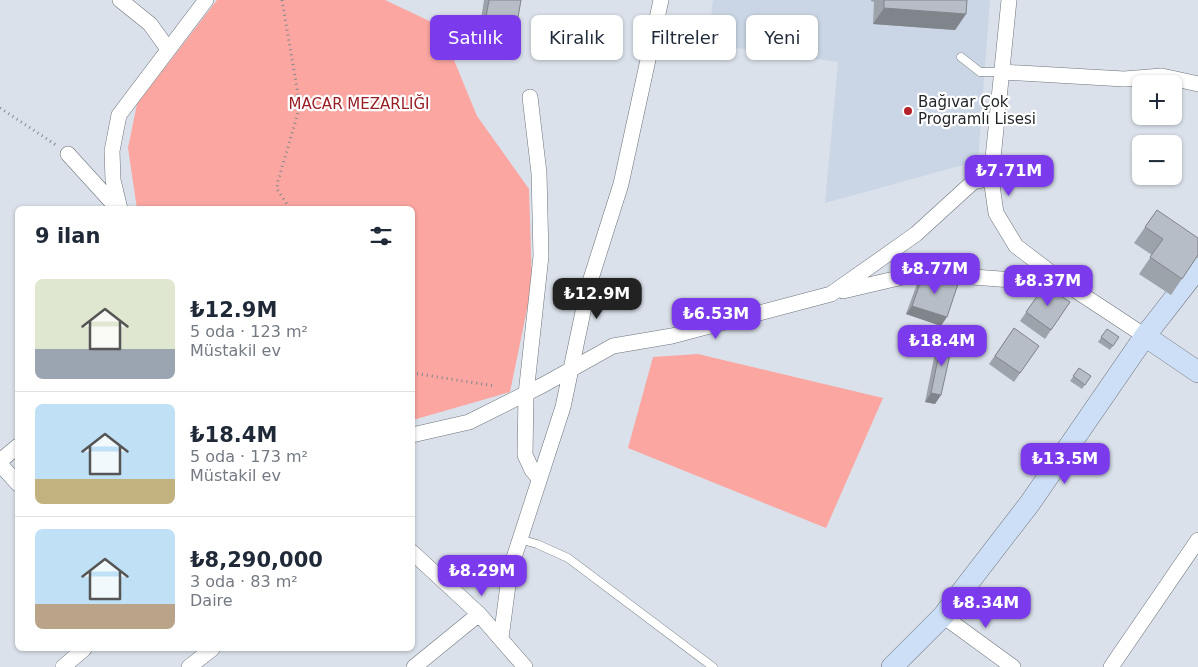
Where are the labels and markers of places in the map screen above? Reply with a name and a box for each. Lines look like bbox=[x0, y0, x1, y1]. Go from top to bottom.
place label: Bağıvar Çok Programlı Lisesi bbox=[918, 93, 1036, 128]
marker: Bağıvar Çok Programlı Lisesi bbox=[902, 105, 914, 117]
pin: ₺7.71M bbox=[968, 154, 1050, 197]
pin: ₺8.77M bbox=[894, 252, 976, 295]
pin: ₺8.37M bbox=[1007, 264, 1089, 307]
pin: ₺12.9M bbox=[556, 278, 638, 320]
pin: ₺6.53M bbox=[675, 298, 757, 340]
pin: ₺18.4M bbox=[901, 324, 983, 367]
pin: ₺13.5M bbox=[1024, 442, 1106, 485]
pin: ₺8.29M bbox=[441, 554, 523, 597]
pin: ₺8.34M bbox=[945, 586, 1027, 629]

